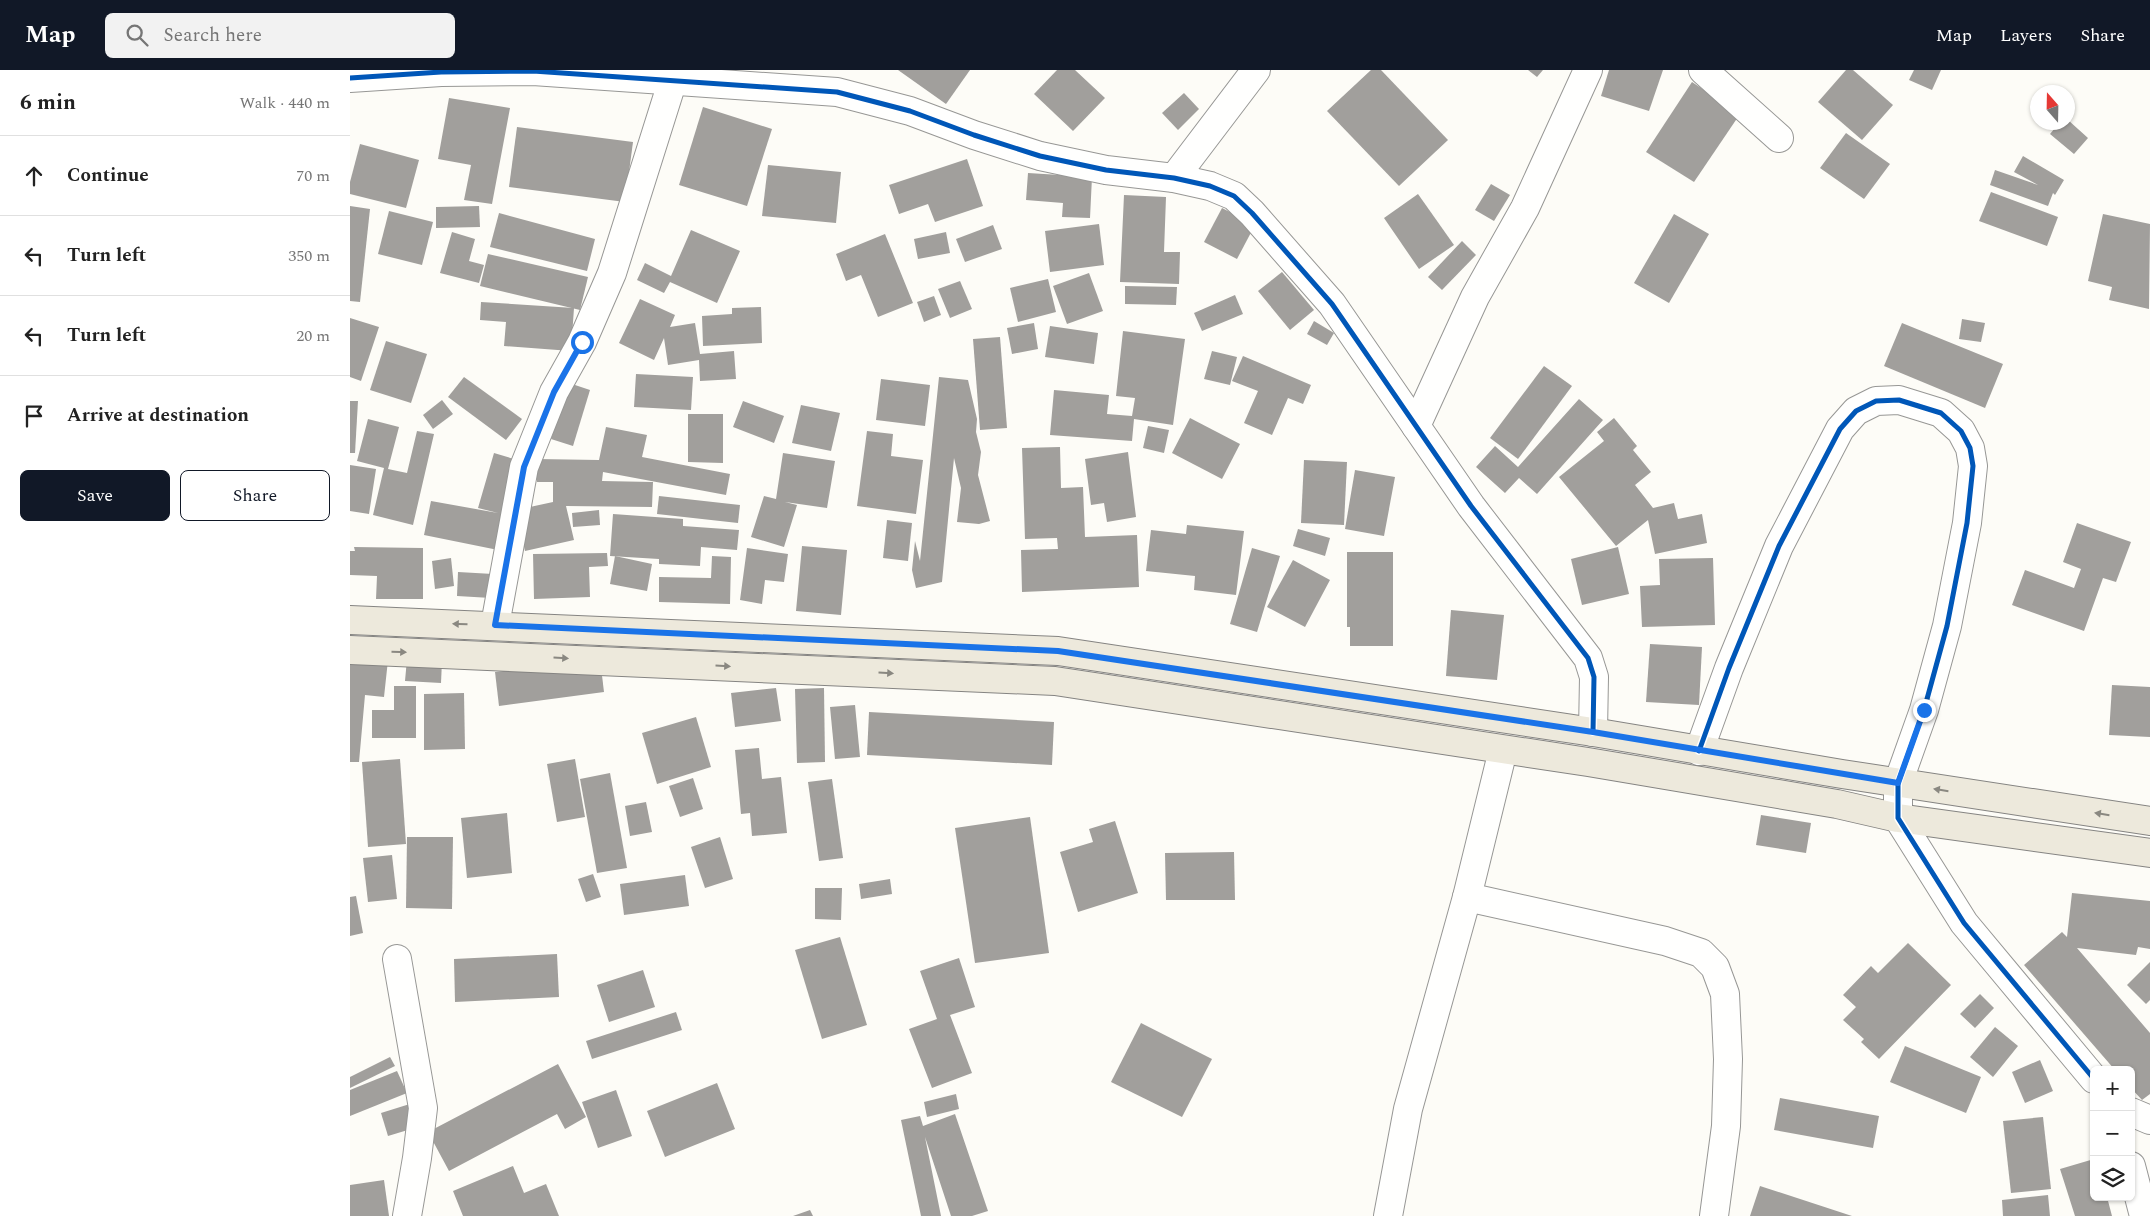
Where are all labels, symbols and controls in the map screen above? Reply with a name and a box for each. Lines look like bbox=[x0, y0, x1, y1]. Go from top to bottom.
search box bbox=[105, 13, 455, 58]
text: Map bbox=[25, 17, 75, 53]
icon: search bbox=[123, 21, 151, 49]
text: Search here bbox=[163, 21, 262, 50]
text: Map bbox=[1936, 22, 1972, 49]
text: Layers bbox=[2000, 22, 2052, 49]
text: Share bbox=[2080, 22, 2125, 49]
north arrow bbox=[2030, 85, 2075, 130]
text: 6 min bbox=[20, 87, 76, 119]
text: Walk · 440 m bbox=[239, 91, 330, 115]
text: Continue bbox=[67, 161, 149, 190]
icon: ahead bbox=[20, 162, 48, 190]
text: 70 m bbox=[296, 164, 330, 188]
text: Turn left bbox=[67, 241, 146, 270]
icon: left bbox=[20, 242, 48, 270]
text: 350 m bbox=[288, 244, 330, 268]
text: Turn left bbox=[67, 321, 146, 350]
icon: left bbox=[20, 322, 48, 350]
text: 20 m bbox=[296, 324, 330, 348]
route start bbox=[571, 331, 594, 354]
text: Arrive at destination bbox=[67, 401, 249, 430]
icon: arrive bbox=[20, 402, 48, 430]
button: Save bbox=[20, 470, 170, 521]
button: Share bbox=[180, 470, 330, 521]
one-way arrow bbox=[452, 620, 468, 628]
one-way arrow bbox=[391, 648, 407, 656]
one-way arrow bbox=[553, 655, 569, 663]
one-way arrow bbox=[716, 662, 732, 670]
one-way arrow bbox=[878, 669, 894, 677]
route end bbox=[1913, 699, 1936, 722]
one-way arrow bbox=[1933, 785, 1949, 793]
one-way arrow bbox=[2093, 810, 2109, 818]
map controls bbox=[2090, 1066, 2135, 1201]
button: + bbox=[2090, 1066, 2135, 1111]
button: − bbox=[2090, 1111, 2135, 1156]
button: layers bbox=[2090, 1156, 2135, 1201]

